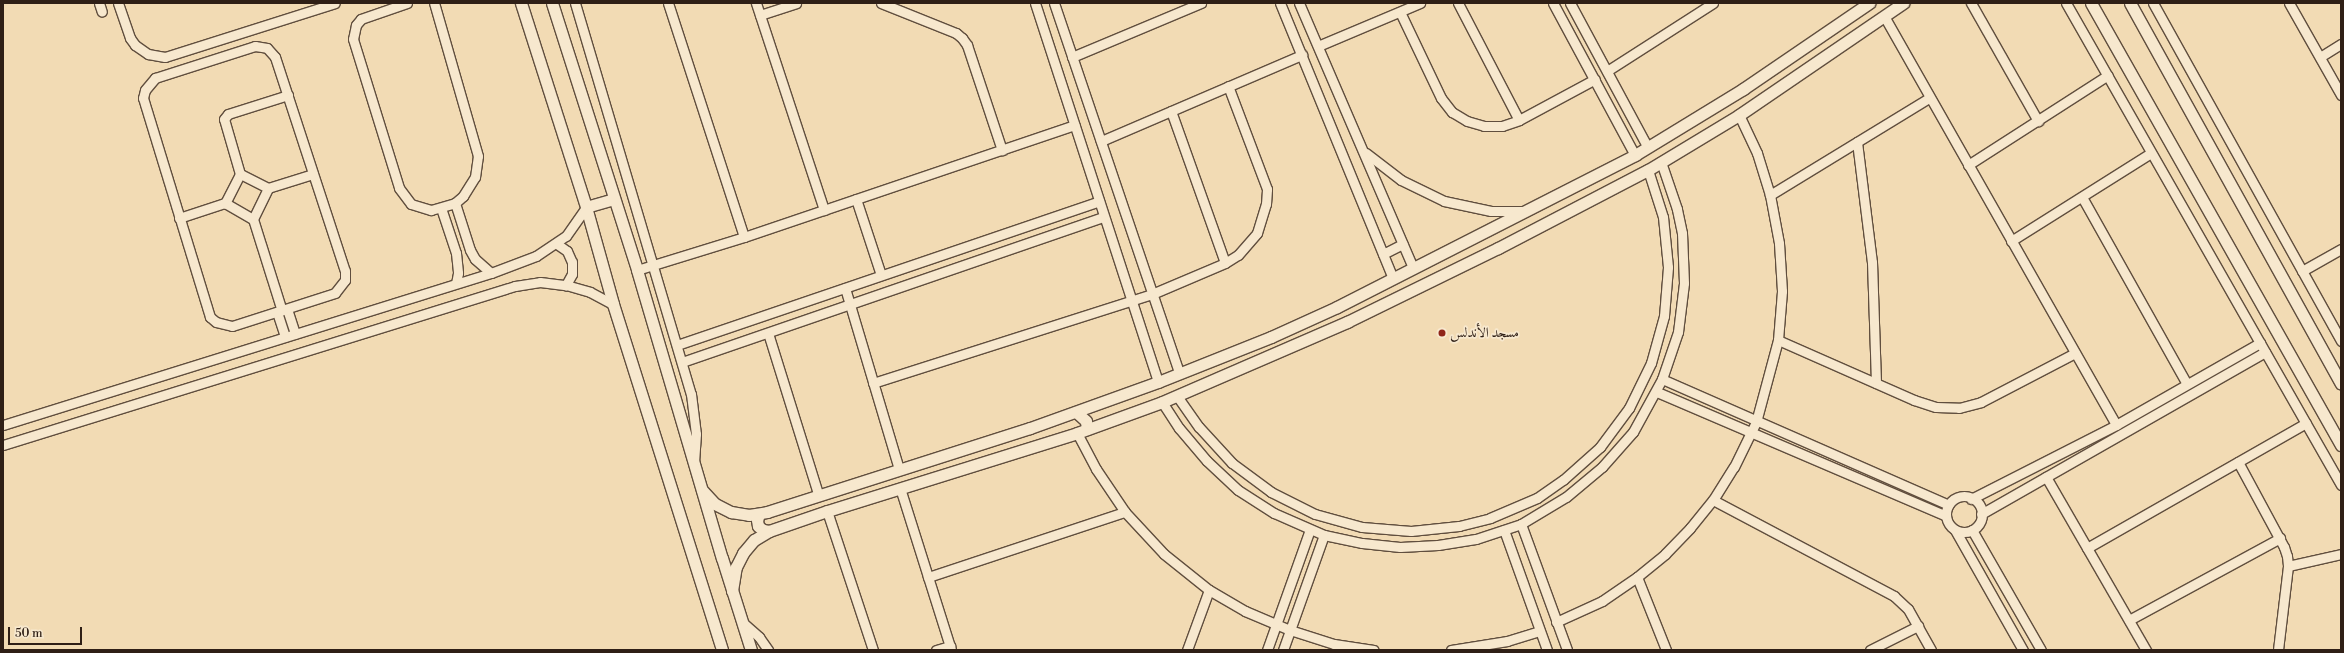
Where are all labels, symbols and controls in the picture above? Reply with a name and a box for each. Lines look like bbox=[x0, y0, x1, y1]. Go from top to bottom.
place label: مسجد الأندلس bbox=[1450, 325, 1519, 341]
marker: مسجد الأندلس bbox=[1437, 328, 1447, 338]
scale bar bbox=[10, 619, 84, 645]
text: 50 m bbox=[15, 626, 43, 641]

